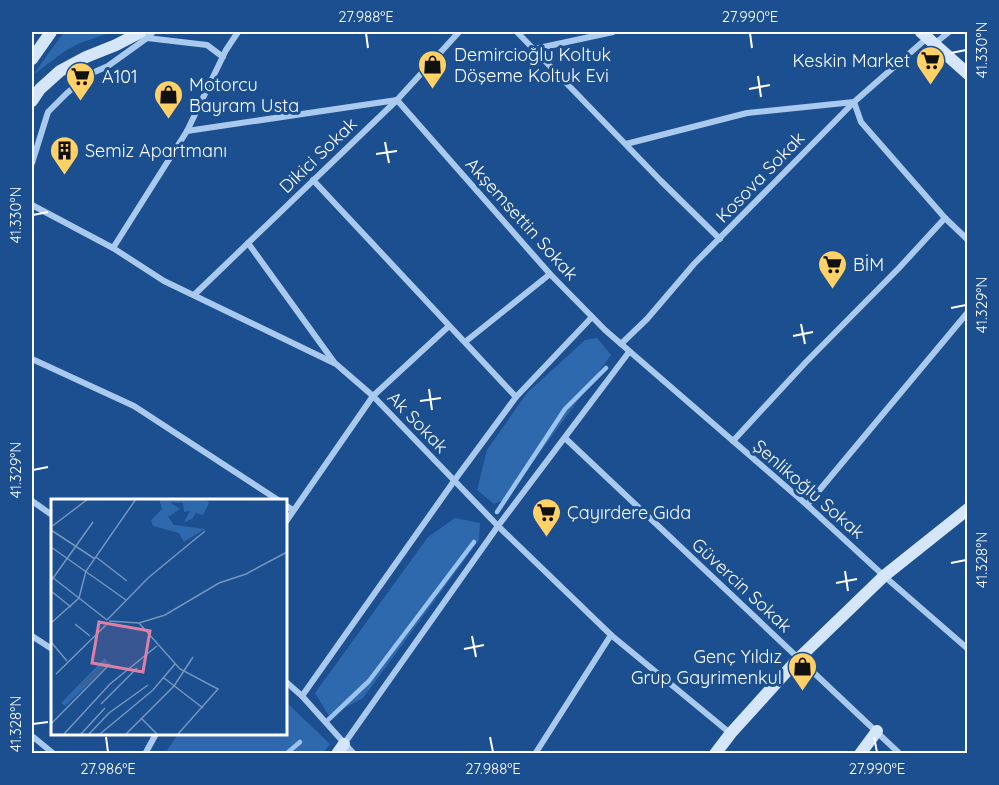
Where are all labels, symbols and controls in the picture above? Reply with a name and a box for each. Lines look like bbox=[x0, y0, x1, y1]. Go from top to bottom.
text: 27.988°E bbox=[338, 7, 394, 26]
text: 27.990°E bbox=[722, 7, 778, 26]
text: 41.330°N bbox=[972, 22, 991, 78]
place label: Demircioğlu Koltuk Döşeme Koltuk Evi bbox=[454, 43, 611, 87]
supermarket icon: Keskin Market bbox=[915, 44, 947, 86]
shop icon: Demircioğlu Koltuk Döşeme Koltuk Evi bbox=[417, 48, 449, 90]
place label: Keskin Market bbox=[793, 49, 910, 72]
supermarket icon: A101 bbox=[65, 60, 97, 102]
place label: A101 bbox=[102, 65, 138, 88]
place label: Motorcu Bayram Usta bbox=[189, 73, 299, 117]
shop icon: Motorcu Bayram Usta bbox=[152, 78, 184, 120]
street label: Dikici Sokak bbox=[274, 112, 362, 198]
street label: Kosova Sokak bbox=[711, 126, 809, 228]
building icon: Semiz Apartmanı bbox=[48, 134, 80, 176]
place label: Semiz Apartmanı bbox=[85, 139, 227, 162]
street label: Akşemsettin Sokak bbox=[461, 153, 583, 285]
text: 41.330°N bbox=[6, 187, 25, 243]
supermarket icon: BİM bbox=[816, 248, 848, 290]
place label: BİM bbox=[853, 253, 884, 276]
text: 41.329°N bbox=[972, 277, 991, 333]
street label: Ak Sokak bbox=[383, 386, 453, 458]
street label: Şenlikoğlu Sokak bbox=[749, 434, 869, 544]
text: 41.329°N bbox=[6, 442, 25, 498]
supermarket icon: Çayırdere Gıda bbox=[530, 496, 562, 538]
inset map bbox=[51, 499, 286, 734]
place label: Çayırdere Gıda bbox=[567, 501, 691, 524]
text: 41.328°N bbox=[972, 532, 991, 588]
street label: Güvercin Sokak bbox=[687, 533, 797, 637]
place label: Genç Yıldız Grup Gayrimenkul bbox=[631, 645, 782, 689]
shop icon: Genç Yıldız Grup Gayrimenkul bbox=[787, 650, 819, 692]
text: 41.328°N bbox=[6, 696, 25, 752]
text: 27.986°E bbox=[80, 759, 136, 778]
text: 27.988°E bbox=[465, 759, 521, 778]
text: 27.990°E bbox=[849, 759, 905, 778]

